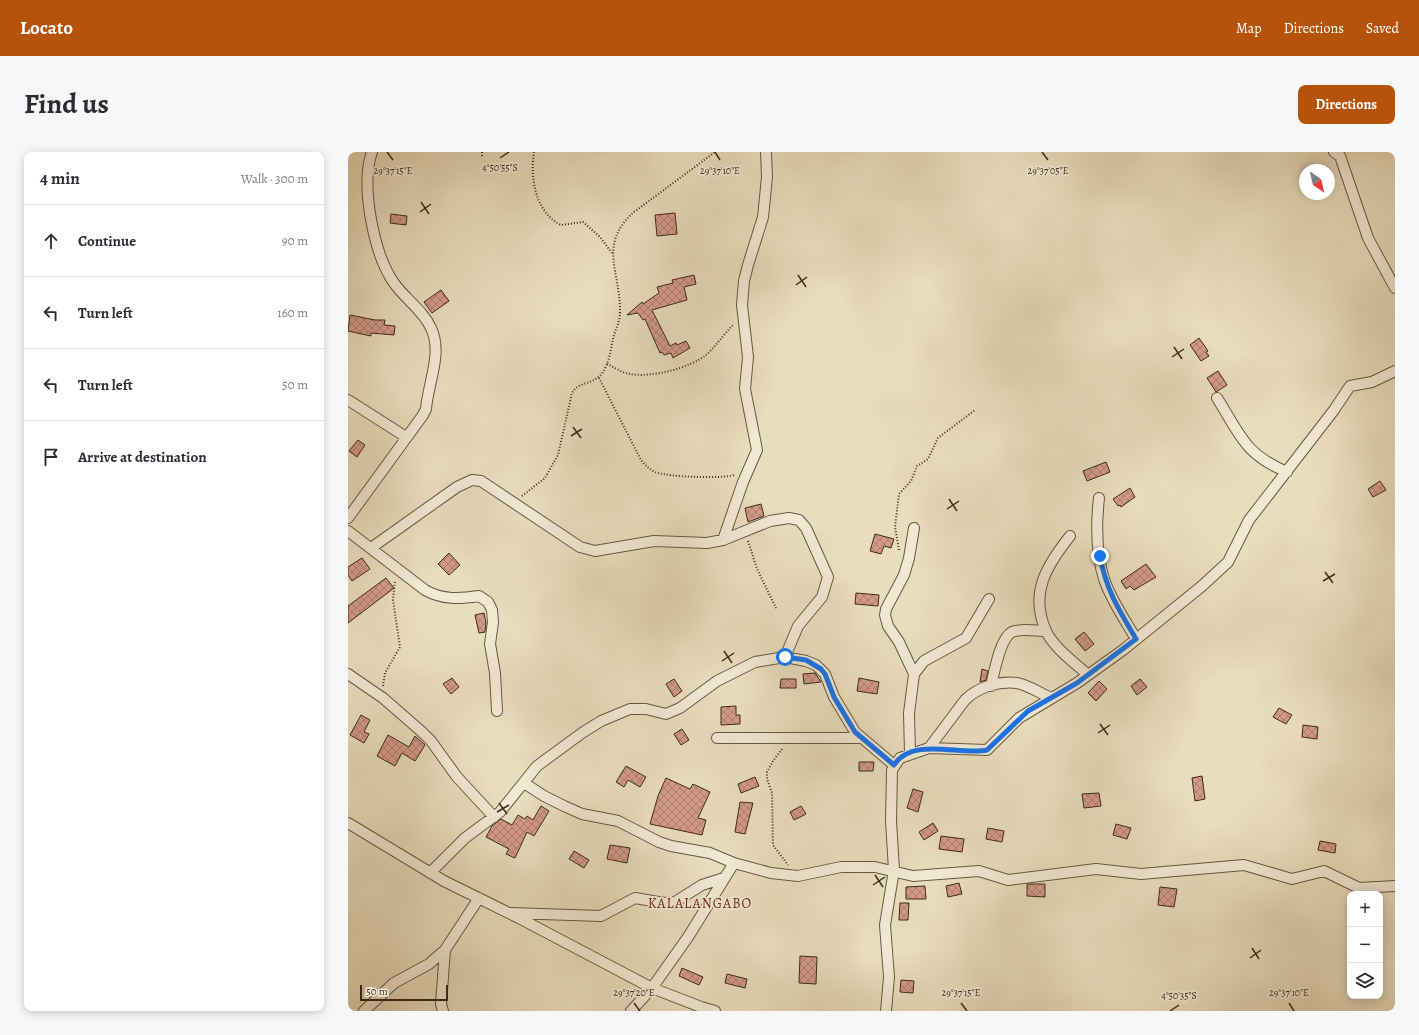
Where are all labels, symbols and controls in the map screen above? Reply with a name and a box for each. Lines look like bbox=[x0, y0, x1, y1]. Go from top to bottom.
text: Locato bbox=[20, 15, 73, 41]
text: Map bbox=[1236, 19, 1262, 38]
text: Directions bbox=[1284, 19, 1344, 38]
text: Saved bbox=[1366, 19, 1399, 38]
text: Find us bbox=[24, 85, 109, 123]
button: Directions bbox=[1298, 85, 1395, 124]
text: 4°50'55"S bbox=[482, 161, 518, 174]
text: 29°37'15"E bbox=[373, 164, 413, 177]
text: 29°37'10"E bbox=[700, 164, 740, 177]
text: 29°37'05"E bbox=[1028, 164, 1069, 177]
north arrow bbox=[1299, 164, 1335, 200]
text: 4 min bbox=[40, 167, 80, 190]
text: Walk · 300 m bbox=[241, 170, 308, 187]
icon: ahead bbox=[40, 230, 62, 252]
text: Continue bbox=[78, 231, 136, 251]
text: 90 m bbox=[282, 232, 308, 249]
icon: left bbox=[40, 302, 62, 324]
text: Turn left bbox=[78, 303, 133, 323]
text: 160 m bbox=[277, 304, 308, 321]
icon: left bbox=[40, 374, 62, 396]
text: Turn left bbox=[78, 375, 133, 395]
text: 50 m bbox=[282, 376, 308, 393]
icon: arrive bbox=[40, 446, 62, 468]
text: Arrive at destination bbox=[78, 447, 207, 467]
route end bbox=[1091, 547, 1109, 565]
route start bbox=[776, 648, 794, 666]
map controls bbox=[1347, 891, 1383, 999]
button: + bbox=[1347, 891, 1383, 927]
district label: KALALANGABO bbox=[648, 894, 752, 913]
button: − bbox=[1347, 927, 1383, 963]
button: layers bbox=[1347, 963, 1383, 999]
scale bar bbox=[360, 983, 448, 1002]
text: 50 m bbox=[366, 984, 388, 999]
text: 29°37'20"E bbox=[613, 986, 655, 999]
text: 29°37'15"E bbox=[941, 986, 981, 999]
text: 29°37'10"E bbox=[1269, 986, 1309, 999]
text: 4°50'35"S bbox=[1161, 989, 1197, 1002]

